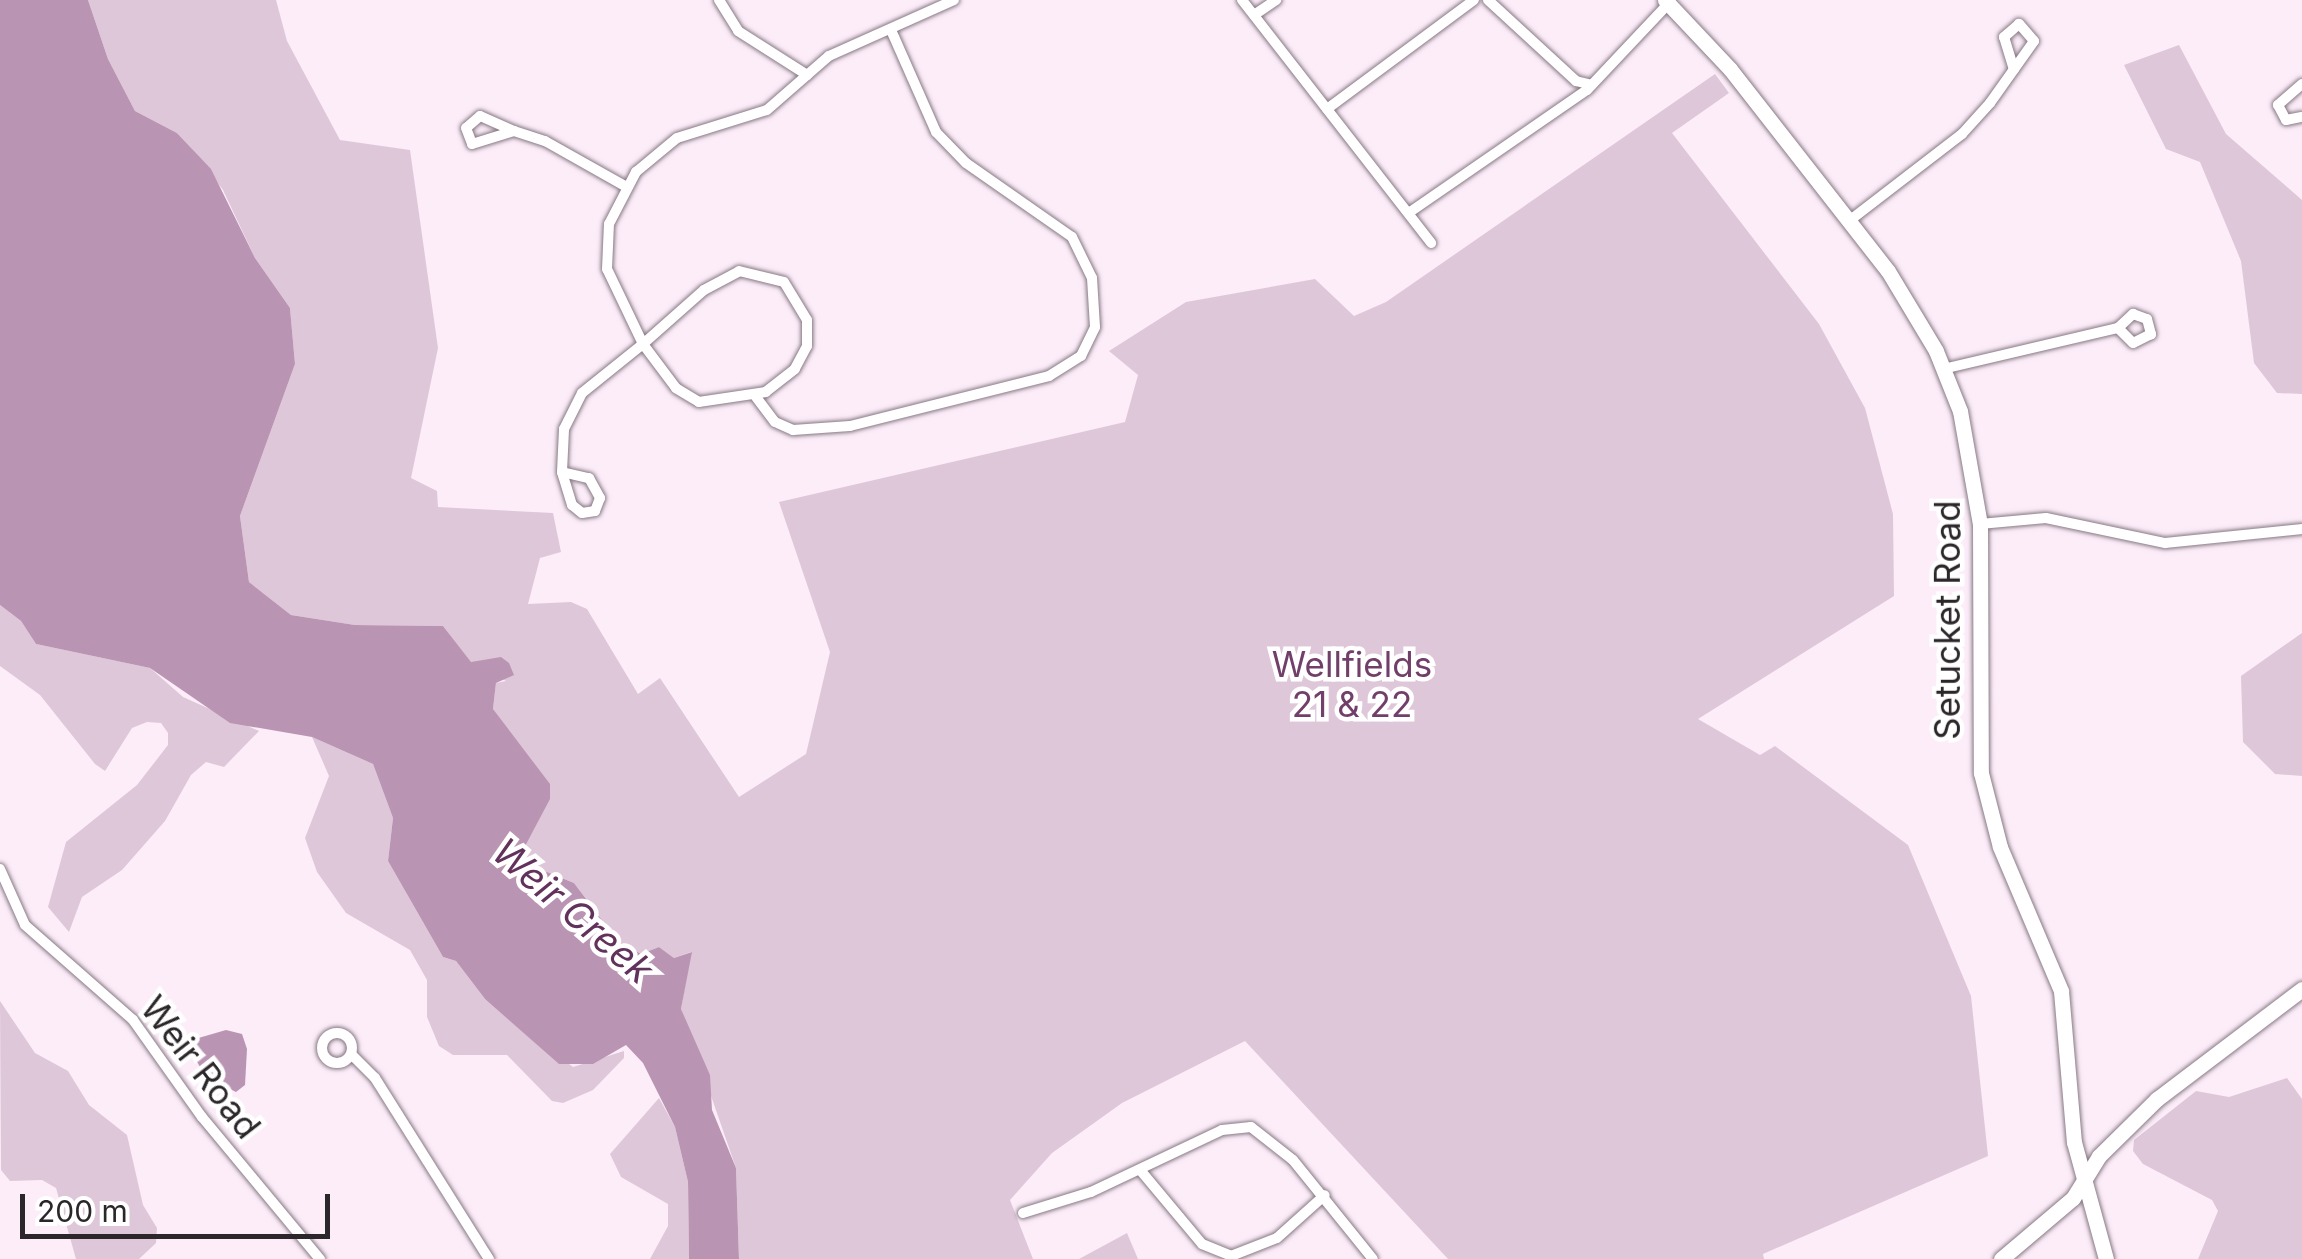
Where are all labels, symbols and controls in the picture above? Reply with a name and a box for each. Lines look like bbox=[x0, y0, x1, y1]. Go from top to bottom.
street label: Setucket Road bbox=[1926, 500, 1968, 740]
park label: Wellfields 21 & 22 bbox=[1272, 643, 1432, 725]
water label: Weir Creek bbox=[483, 829, 663, 993]
street label: Weir Road bbox=[132, 987, 270, 1147]
scale bar bbox=[25, 1174, 335, 1236]
text: 200 m bbox=[37, 1193, 128, 1229]

